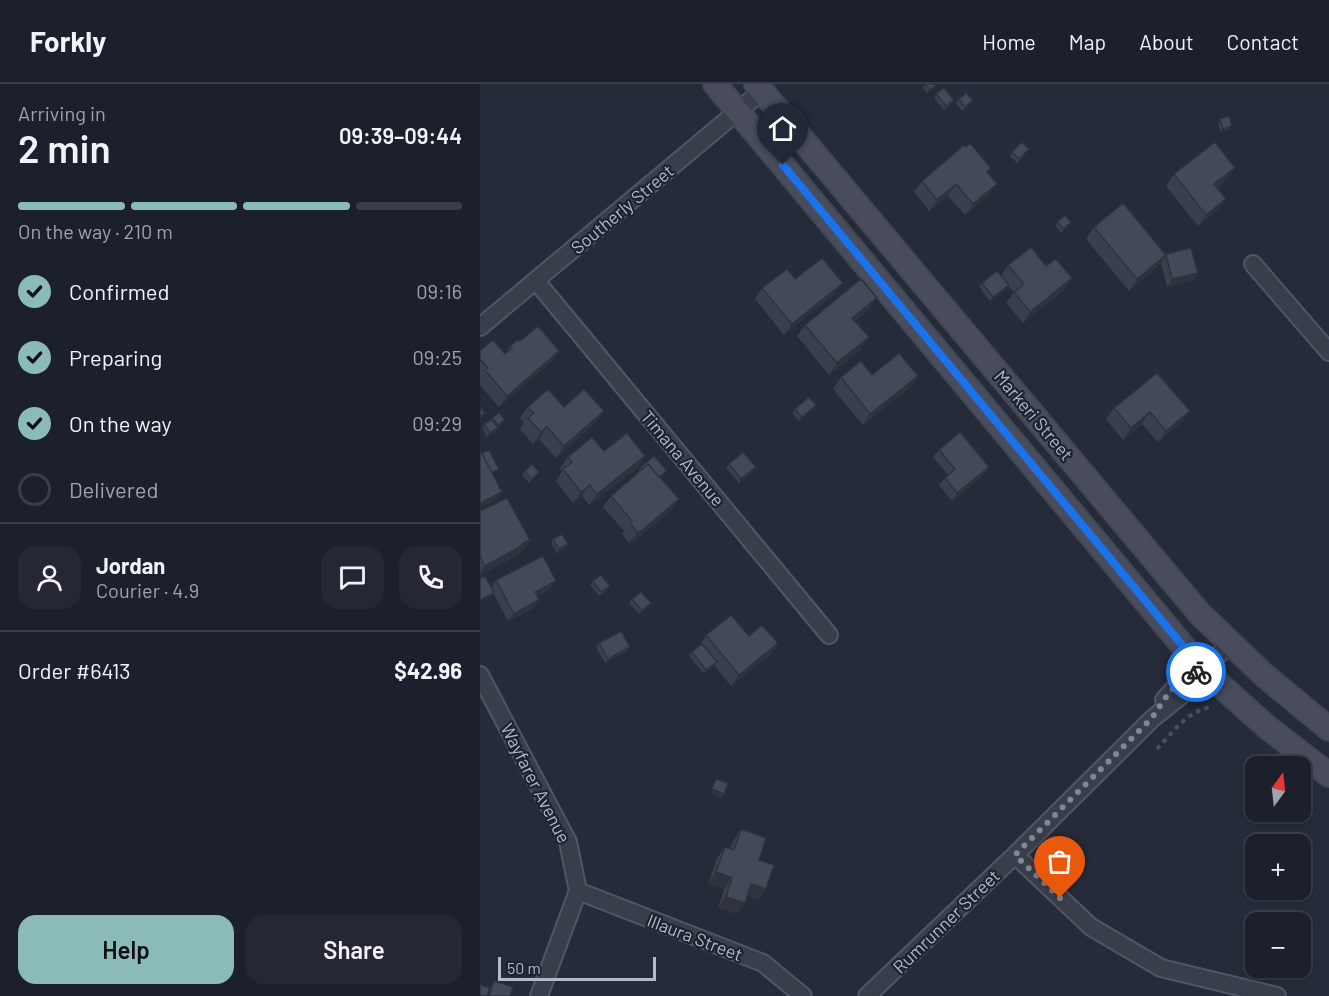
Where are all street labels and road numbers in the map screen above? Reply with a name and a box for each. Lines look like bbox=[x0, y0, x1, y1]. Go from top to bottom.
street label: Southerly Street bbox=[566, 160, 678, 258]
street label: Markeri Street bbox=[990, 365, 1078, 465]
street label: Timana Avenue bbox=[637, 406, 729, 510]
street label: Wayfarer Avenue bbox=[496, 720, 576, 846]
street label: Rumrunner Street bbox=[888, 864, 1004, 978]
street label: Illaura Street bbox=[644, 909, 746, 965]

